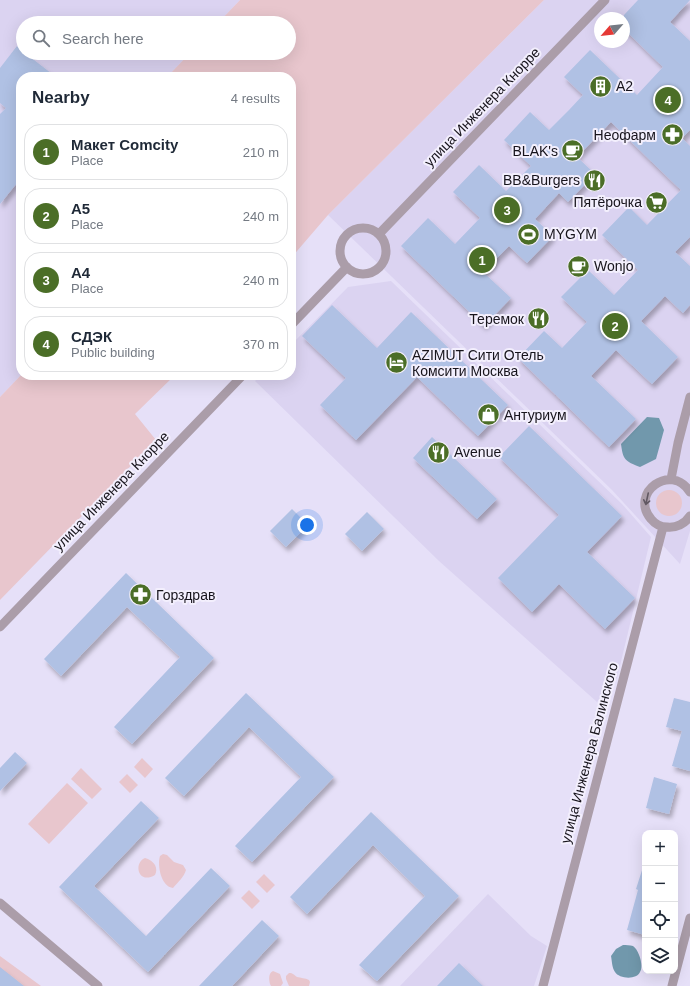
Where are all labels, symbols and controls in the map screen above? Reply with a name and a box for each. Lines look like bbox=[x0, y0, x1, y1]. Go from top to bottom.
north arrow bbox=[594, 12, 630, 48]
search box bbox=[16, 16, 296, 60]
icon: search bbox=[30, 27, 52, 49]
text: Search here bbox=[62, 30, 144, 47]
street label: улица Инженера Кнорре bbox=[421, 44, 543, 170]
building icon: А2 bbox=[588, 73, 614, 99]
place label: А2 bbox=[616, 78, 633, 94]
pin: 4 bbox=[655, 85, 681, 115]
text: Nearby bbox=[32, 88, 90, 107]
text: 4 results bbox=[231, 91, 280, 106]
pharmacy icon: Неофарм bbox=[659, 122, 685, 148]
place label: Неофарм bbox=[594, 127, 656, 143]
text: Макет Comcity bbox=[71, 136, 178, 153]
cafe icon: BLAK's bbox=[560, 138, 586, 164]
place label: BLAK's bbox=[513, 143, 558, 159]
text: 1 bbox=[42, 145, 50, 160]
text: 210 m bbox=[243, 145, 279, 160]
text: Place bbox=[71, 153, 104, 168]
restaurant icon: BB&Burgers bbox=[582, 167, 608, 193]
place label: BB&Burgers bbox=[503, 172, 580, 188]
supermarket icon: Пятёрочка bbox=[644, 189, 670, 215]
place label: Пятёрочка bbox=[573, 194, 642, 210]
pin: 3 bbox=[494, 195, 520, 225]
text: А5 bbox=[71, 200, 90, 217]
text: 2 bbox=[42, 209, 50, 224]
text: 240 m bbox=[243, 209, 279, 224]
text: Place bbox=[71, 217, 104, 232]
sports icon: MYGYM bbox=[516, 221, 542, 247]
place label: MYGYM bbox=[544, 226, 597, 242]
pin: 1 bbox=[469, 245, 495, 275]
cafe icon: Wonjo bbox=[566, 253, 592, 279]
place label: Wonjo bbox=[594, 258, 634, 274]
text: А4 bbox=[71, 264, 90, 281]
text: 3 bbox=[42, 273, 50, 288]
text: 240 m bbox=[243, 273, 279, 288]
text: Place bbox=[71, 281, 104, 296]
restaurant icon: Теремок bbox=[526, 306, 552, 332]
place label: Теремок bbox=[469, 311, 525, 327]
pin: 2 bbox=[602, 311, 628, 341]
text: СДЭК bbox=[71, 328, 112, 345]
text: 4 bbox=[42, 337, 50, 352]
text: 370 m bbox=[243, 337, 279, 352]
text: Public building bbox=[71, 345, 155, 360]
place label: AZIMUT Сити Отель Комсити Москва bbox=[412, 347, 544, 379]
hotel icon: AZIMUT Сити Отель Комсити Москва bbox=[384, 350, 410, 376]
shop icon: Антуриум bbox=[475, 402, 501, 428]
place label: Антуриум bbox=[504, 407, 567, 423]
street label: улица Инженера Кнорре bbox=[50, 428, 172, 554]
restaurant icon: Avenue bbox=[426, 439, 452, 465]
place label: Avenue bbox=[454, 444, 501, 460]
one-way arrow bbox=[642, 492, 650, 505]
your location bbox=[297, 515, 317, 535]
pharmacy icon: Горздрав bbox=[128, 582, 154, 608]
place label: Горздрав bbox=[156, 587, 215, 603]
street label: улица Инженера Балинского bbox=[557, 661, 621, 845]
map controls bbox=[642, 830, 678, 974]
button: + bbox=[642, 830, 678, 866]
button: − bbox=[642, 866, 678, 902]
button: locate bbox=[642, 902, 678, 938]
button: layers bbox=[642, 938, 678, 974]

